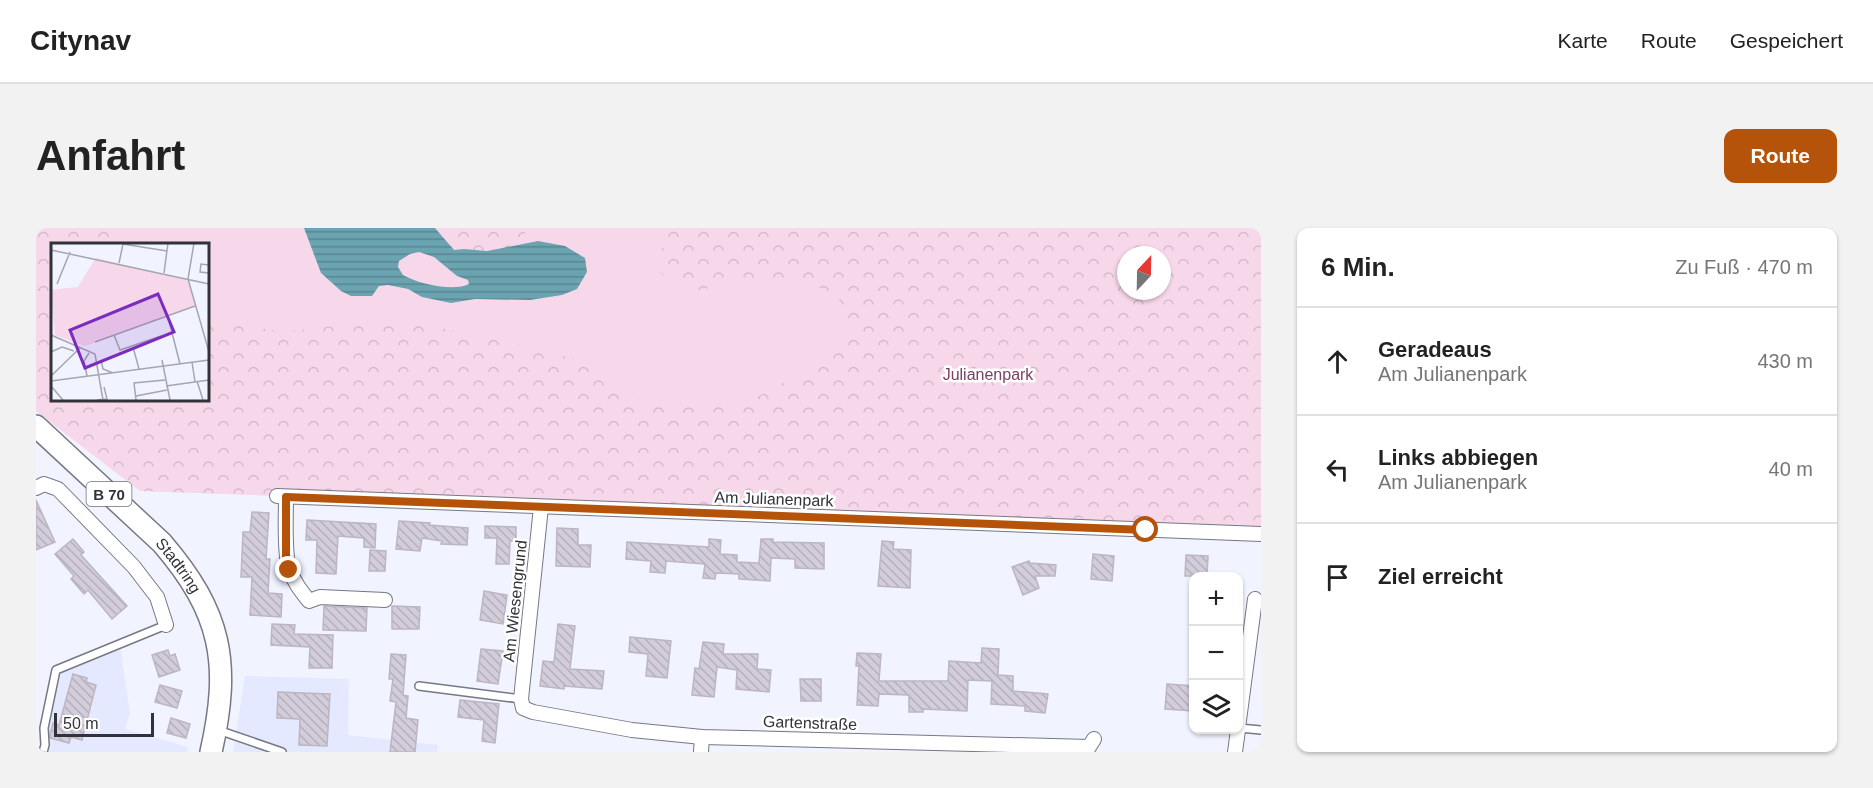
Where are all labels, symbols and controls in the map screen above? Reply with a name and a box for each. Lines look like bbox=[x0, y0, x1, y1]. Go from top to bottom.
text: Citynav bbox=[30, 25, 131, 56]
text: Karte bbox=[1558, 29, 1608, 52]
text: Route bbox=[1641, 29, 1697, 52]
text: Gespeichert bbox=[1730, 29, 1843, 52]
button: Route bbox=[1724, 129, 1837, 183]
text: Anfahrt bbox=[36, 132, 185, 179]
inset map bbox=[51, 243, 208, 400]
north arrow bbox=[1117, 246, 1171, 300]
text: 6 Min. bbox=[1321, 252, 1395, 282]
text: Zu Fuß · 470 m bbox=[1675, 256, 1813, 278]
text: Geradeaus bbox=[1378, 337, 1492, 362]
icon: ahead bbox=[1321, 345, 1354, 378]
text: 430 m bbox=[1757, 350, 1813, 372]
text: Am Julianenpark bbox=[1378, 363, 1527, 385]
park label: Julianenpark bbox=[943, 366, 1034, 383]
text: Links abbiegen bbox=[1378, 445, 1538, 470]
icon: left bbox=[1321, 453, 1354, 486]
text: 40 m bbox=[1769, 458, 1813, 480]
text: Am Julianenpark bbox=[1378, 471, 1527, 493]
road number: B 70 bbox=[86, 482, 132, 506]
street label: Am Julianenpark bbox=[714, 488, 835, 510]
route start bbox=[1132, 516, 1158, 542]
street label: Stadtring bbox=[153, 534, 205, 596]
street label: Am Wiesengrund bbox=[500, 539, 530, 663]
route end bbox=[275, 556, 301, 582]
icon: arrive bbox=[1321, 561, 1354, 594]
text: Ziel erreicht bbox=[1378, 564, 1503, 589]
map controls bbox=[1189, 572, 1243, 734]
button: + bbox=[1189, 572, 1243, 626]
button: − bbox=[1189, 626, 1243, 680]
button: layers bbox=[1189, 680, 1243, 734]
scale bar bbox=[54, 710, 154, 738]
street label: Gartenstraße bbox=[763, 713, 857, 733]
text: 50 m bbox=[63, 715, 99, 732]

